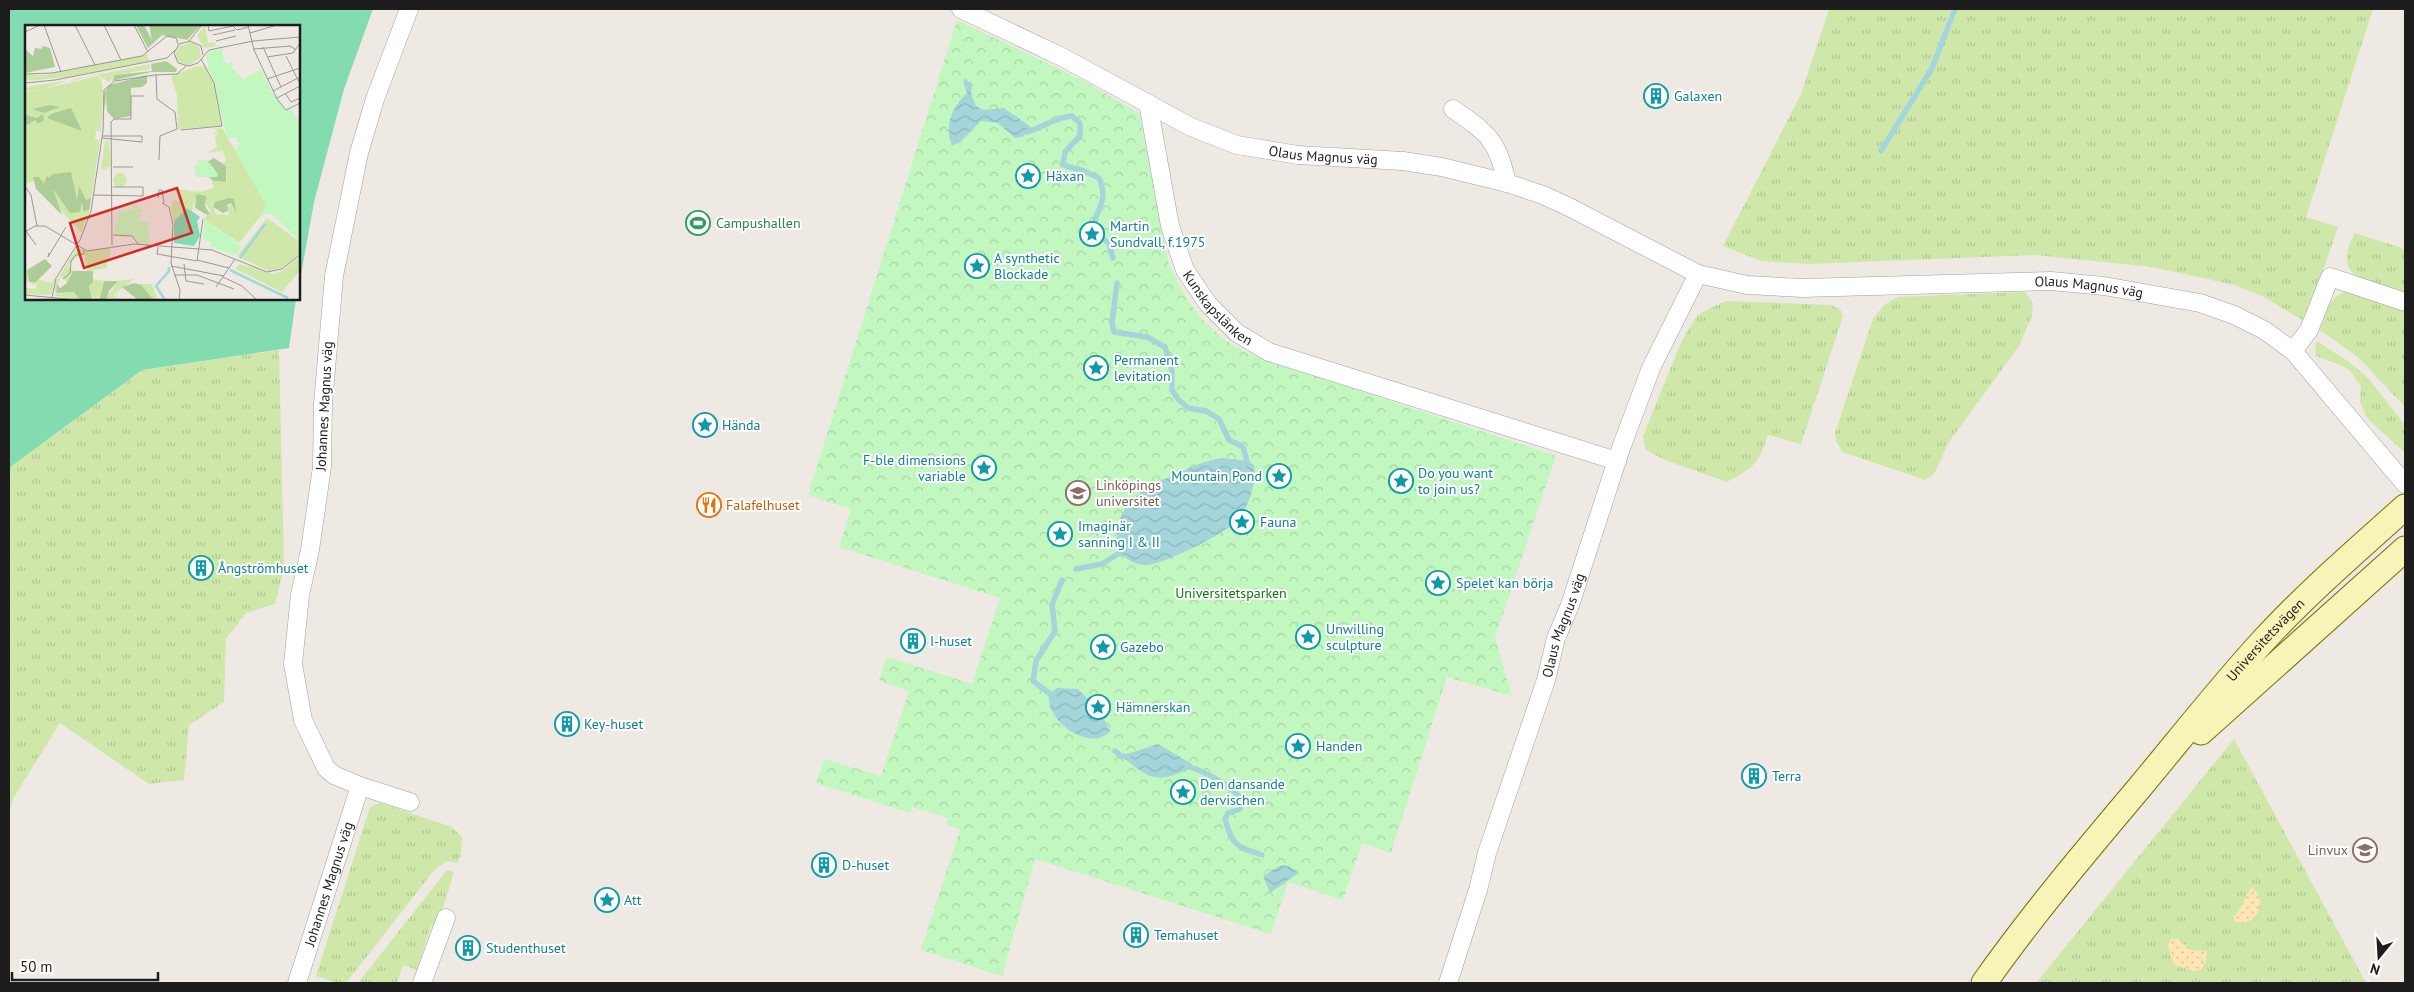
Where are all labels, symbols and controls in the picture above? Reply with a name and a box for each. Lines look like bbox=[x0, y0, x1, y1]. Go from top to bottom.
inset map bbox=[25, 25, 300, 300]
building icon: Galaxen bbox=[1643, 83, 1669, 109]
place label: Galaxen bbox=[1674, 87, 1722, 105]
street label: Olaus Magnus väg bbox=[1267, 141, 1378, 169]
place icon: Häxan bbox=[1015, 163, 1041, 189]
place label: Häxan bbox=[1046, 167, 1084, 185]
sports icon: Campushallen bbox=[685, 210, 711, 236]
place label: Campushallen bbox=[716, 214, 801, 232]
place label: Martin Sundvall, f.1975 bbox=[1110, 217, 1205, 251]
place icon: Martin Sundvall, f.1975 bbox=[1079, 221, 1105, 247]
place label: A synthetic Blockade bbox=[994, 249, 1060, 283]
place icon: A synthetic Blockade bbox=[964, 253, 990, 279]
street label: Kunskapslänken bbox=[1179, 267, 1256, 349]
street label: Olaus Magnus väg bbox=[2034, 272, 2145, 302]
street label: Johannes Magnus väg bbox=[312, 341, 336, 472]
place label: Permanent levitation bbox=[1114, 351, 1179, 385]
place icon: Permanent levitation bbox=[1083, 355, 1109, 381]
place icon: Hända bbox=[692, 412, 718, 438]
place label: Hända bbox=[722, 416, 761, 434]
place label: F-ble dimensions variable bbox=[863, 451, 966, 485]
place icon: F-ble dimensions variable bbox=[971, 455, 997, 481]
place icon: Mountain Pond bbox=[1266, 463, 1292, 489]
place label: Do you want to join us? bbox=[1418, 464, 1493, 498]
place label: Mountain Pond bbox=[1171, 467, 1262, 485]
place icon: Do you want to join us? bbox=[1388, 468, 1414, 494]
place label: Linköpings universitet bbox=[1096, 476, 1161, 510]
school or university icon: Linköpings universitet bbox=[1065, 480, 1091, 506]
restaurant icon: Falafelhuset bbox=[696, 492, 722, 518]
place label: Falafelhuset bbox=[726, 496, 800, 514]
place icon: Fauna bbox=[1229, 509, 1255, 535]
place label: Fauna bbox=[1260, 513, 1296, 531]
place label: Imaginär sanning I & II bbox=[1078, 517, 1160, 551]
place icon: Imaginär sanning I & II bbox=[1047, 521, 1073, 547]
building icon: Ångströmhuset bbox=[188, 555, 214, 581]
place label: Ångströmhuset bbox=[218, 559, 309, 577]
place icon: Spelet kan börja bbox=[1425, 570, 1451, 596]
street label: Olaus Magnus väg bbox=[1538, 571, 1589, 679]
place label: Spelet kan börja bbox=[1456, 574, 1553, 592]
park label: Universitetsparken bbox=[1175, 584, 1287, 602]
street label: Universitetsvägen bbox=[2222, 594, 2308, 685]
place label: Unwilling sculpture bbox=[1326, 620, 1384, 654]
place icon: Unwilling sculpture bbox=[1295, 624, 1321, 650]
building icon: I-huset bbox=[900, 628, 926, 654]
place label: I-huset bbox=[930, 632, 972, 650]
place icon: Gazebo bbox=[1090, 634, 1116, 660]
place label: Gazebo bbox=[1120, 638, 1164, 656]
place icon: Hämnerskan bbox=[1085, 694, 1111, 720]
place label: Hämnerskan bbox=[1116, 698, 1190, 716]
building icon: Key-huset bbox=[554, 711, 580, 737]
place label: Key-huset bbox=[584, 715, 643, 733]
place icon: Handen bbox=[1285, 733, 1311, 759]
place label: Handen bbox=[1316, 737, 1362, 755]
building icon: Terra bbox=[1741, 763, 1767, 789]
place label: Terra bbox=[1772, 767, 1802, 785]
place label: Den dansande dervischen bbox=[1200, 775, 1285, 809]
place icon: Den dansande dervischen bbox=[1170, 779, 1196, 805]
street label: Johannes Magnus väg bbox=[300, 819, 357, 949]
school or university icon: Linvux bbox=[2352, 837, 2378, 863]
place label: Linvux bbox=[2308, 841, 2348, 859]
building icon: D-huset bbox=[811, 852, 837, 878]
place label: D-huset bbox=[842, 856, 889, 874]
place icon: Att bbox=[594, 887, 620, 913]
place label: Att bbox=[624, 891, 642, 909]
building icon: Temahuset bbox=[1123, 922, 1149, 948]
place label: Temahuset bbox=[1154, 926, 1219, 944]
north arrow bbox=[2354, 932, 2404, 982]
building icon: Studenthuset bbox=[455, 935, 481, 961]
place label: Studenthuset bbox=[486, 939, 566, 957]
scale bar bbox=[12, 950, 159, 982]
text: 50 m bbox=[20, 957, 53, 976]
text: N bbox=[2368, 959, 2382, 979]

